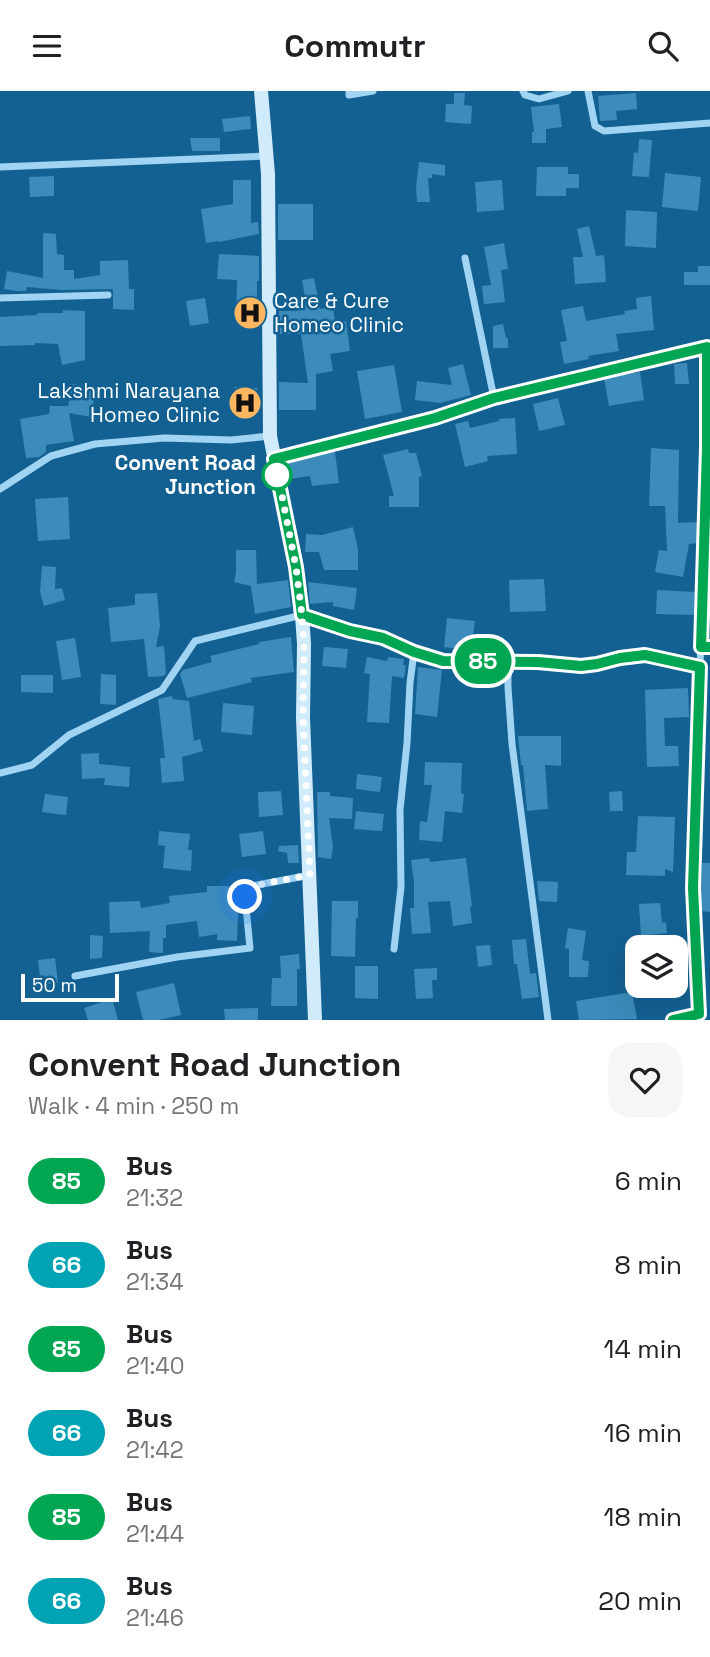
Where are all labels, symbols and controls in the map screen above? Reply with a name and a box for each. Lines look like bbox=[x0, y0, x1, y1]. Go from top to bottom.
text: Commutr bbox=[284, 26, 426, 66]
icon: menu bbox=[28, 27, 66, 65]
icon: search bbox=[644, 27, 682, 65]
place label: Care & Cure Homeo Clinic bbox=[274, 287, 404, 338]
hospital icon: Care & Cure Homeo Clinic bbox=[231, 294, 269, 332]
place label: Lakshmi Narayana Homeo Clinic bbox=[38, 377, 220, 428]
hospital icon: Lakshmi Narayana Homeo Clinic bbox=[226, 384, 264, 422]
place label: Convent Road Junction bbox=[115, 449, 256, 500]
marker: Convent Road Junction bbox=[262, 460, 292, 490]
line badge: 85 bbox=[452, 638, 514, 684]
text: 85 bbox=[469, 645, 497, 676]
your location bbox=[227, 879, 262, 914]
map controls bbox=[625, 935, 688, 998]
button: layers bbox=[625, 935, 688, 998]
scale bar bbox=[21, 971, 119, 1003]
text: 50 m bbox=[32, 973, 77, 998]
button: heart bbox=[608, 1043, 682, 1117]
text: Convent Road Junction bbox=[28, 1044, 401, 1086]
text: Walk · 4 min · 250 m bbox=[28, 1091, 239, 1121]
text: Bus bbox=[126, 1149, 173, 1183]
text: 6 min bbox=[615, 1164, 682, 1198]
text: 85 bbox=[52, 1165, 81, 1196]
text: 21:32 bbox=[126, 1183, 183, 1213]
text: Bus bbox=[126, 1233, 173, 1267]
text: 8 min bbox=[614, 1248, 682, 1282]
text: 66 bbox=[52, 1249, 81, 1280]
text: 21:34 bbox=[126, 1267, 184, 1297]
text: Bus bbox=[126, 1317, 173, 1351]
text: 14 min bbox=[604, 1332, 682, 1366]
text: 85 bbox=[52, 1333, 81, 1364]
text: 21:40 bbox=[126, 1351, 184, 1381]
text: Bus bbox=[126, 1401, 173, 1435]
text: 16 min bbox=[604, 1416, 682, 1450]
text: 66 bbox=[52, 1417, 81, 1448]
text: 21:42 bbox=[126, 1435, 184, 1465]
text: Bus bbox=[126, 1485, 173, 1519]
text: 18 min bbox=[604, 1500, 682, 1534]
text: 85 bbox=[52, 1501, 81, 1532]
text: 21:44 bbox=[126, 1519, 184, 1549]
text: Bus bbox=[126, 1569, 173, 1603]
text: 20 min bbox=[598, 1584, 682, 1618]
text: 66 bbox=[52, 1585, 81, 1616]
text: 21:46 bbox=[126, 1603, 184, 1633]

